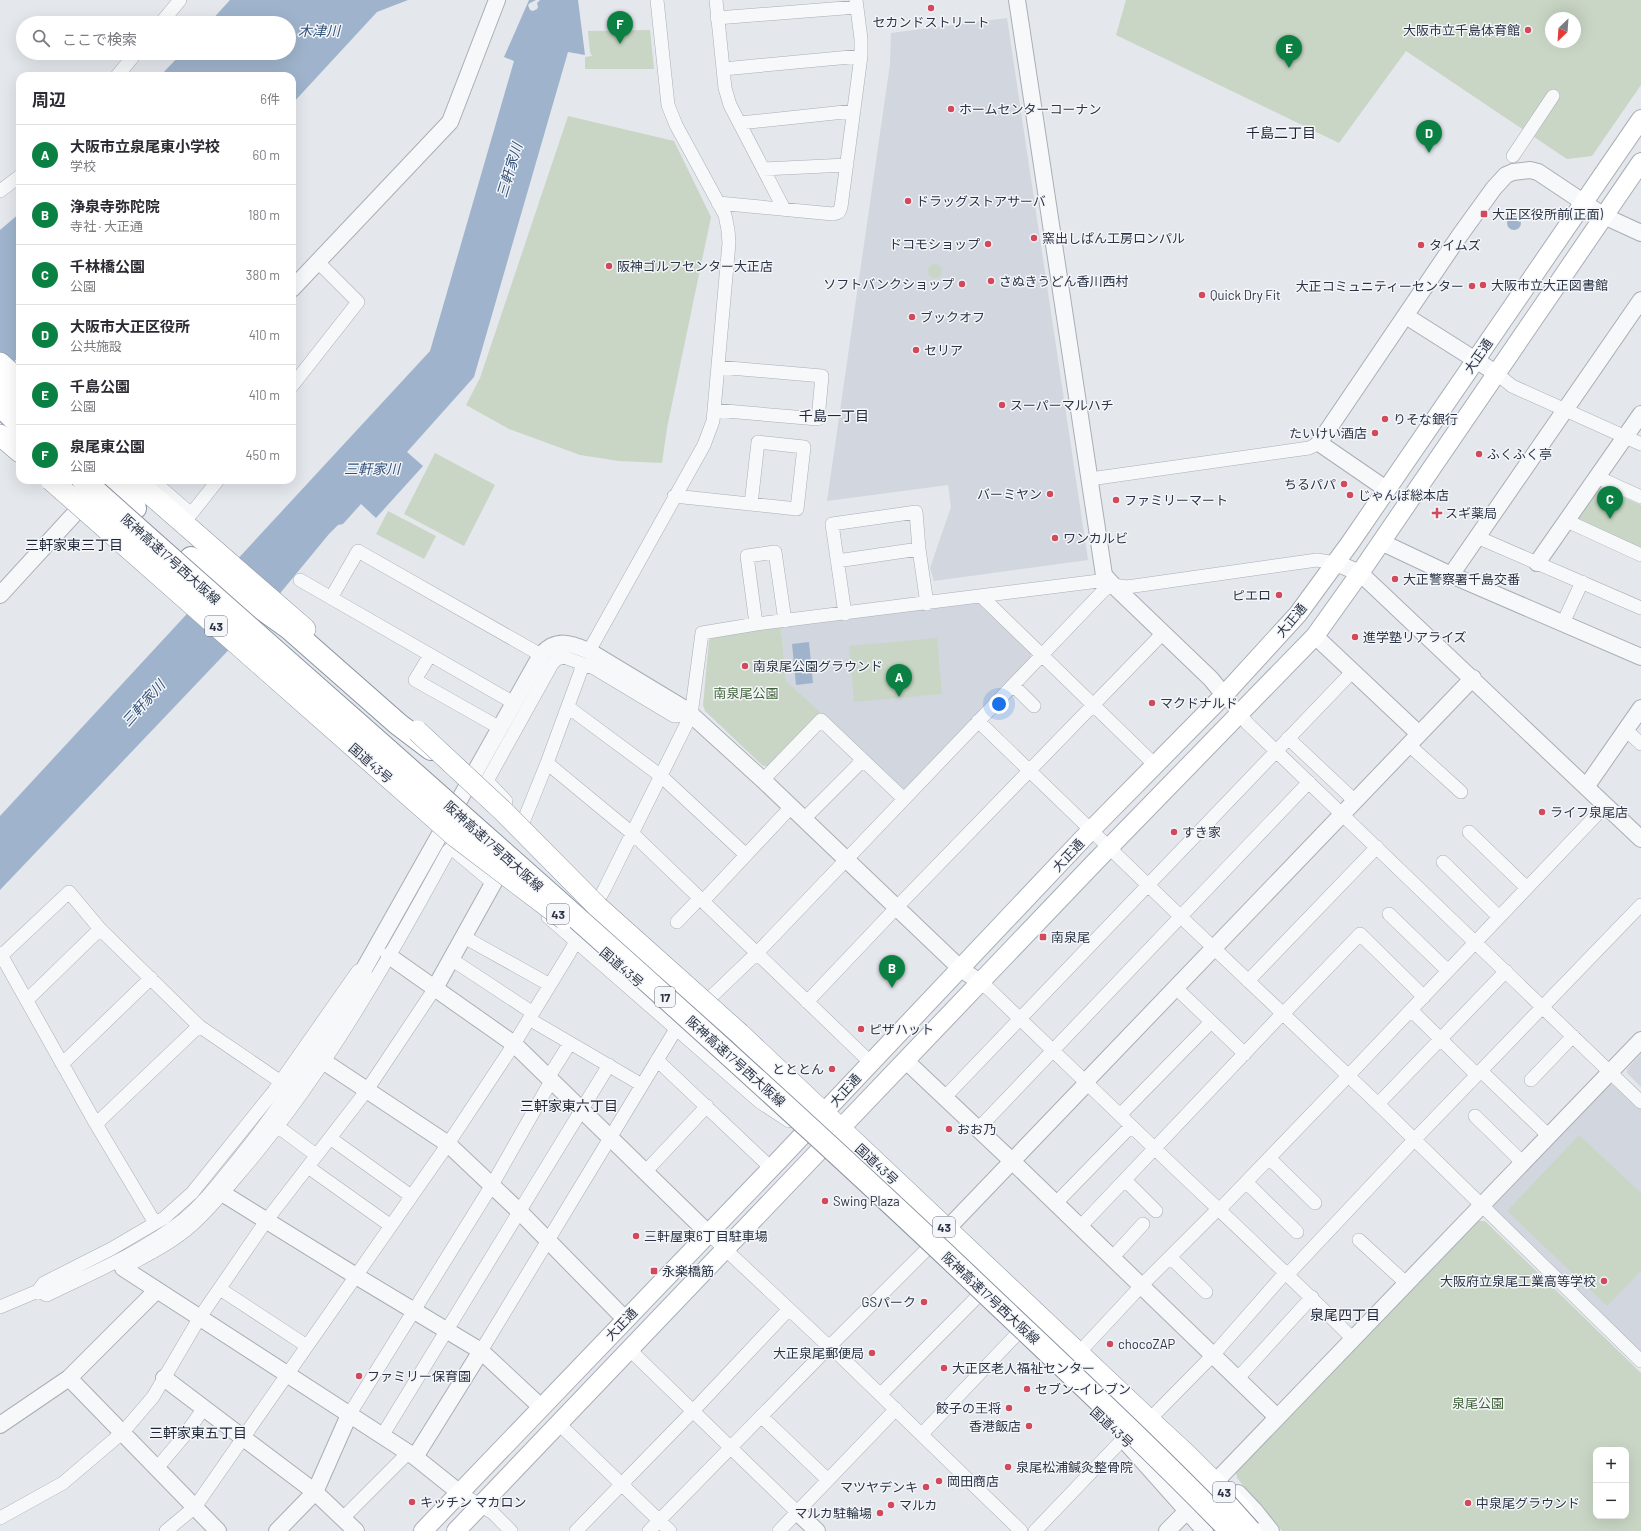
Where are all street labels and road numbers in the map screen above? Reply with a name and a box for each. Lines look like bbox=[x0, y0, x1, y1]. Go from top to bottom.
street label: 大正通 bbox=[1460, 335, 1496, 377]
street label: 阪神高速17号西大阪線 bbox=[118, 510, 224, 608]
street label: 大正通 bbox=[1272, 600, 1310, 640]
road number: 43 bbox=[205, 616, 227, 636]
street label: 国道43号 bbox=[346, 740, 396, 786]
street label: 阪神高速17号西大阪線 bbox=[441, 797, 547, 895]
street label: 大正通 bbox=[1049, 835, 1087, 875]
road number: 43 bbox=[547, 904, 569, 924]
street label: 国道43号 bbox=[597, 944, 647, 990]
road number: 17 bbox=[655, 987, 675, 1007]
street label: 阪神高速17号西大阪線 bbox=[683, 1012, 789, 1110]
street label: 大正通 bbox=[826, 1070, 864, 1110]
street label: 国道43号 bbox=[852, 1140, 902, 1188]
road number: 43 bbox=[933, 1217, 955, 1237]
street label: 阪神高速17号西大阪線 bbox=[939, 1249, 1043, 1347]
street label: 大正通 bbox=[602, 1304, 640, 1344]
street label: 国道43号 bbox=[1087, 1403, 1137, 1451]
road number: 43 bbox=[1213, 1482, 1235, 1502]

